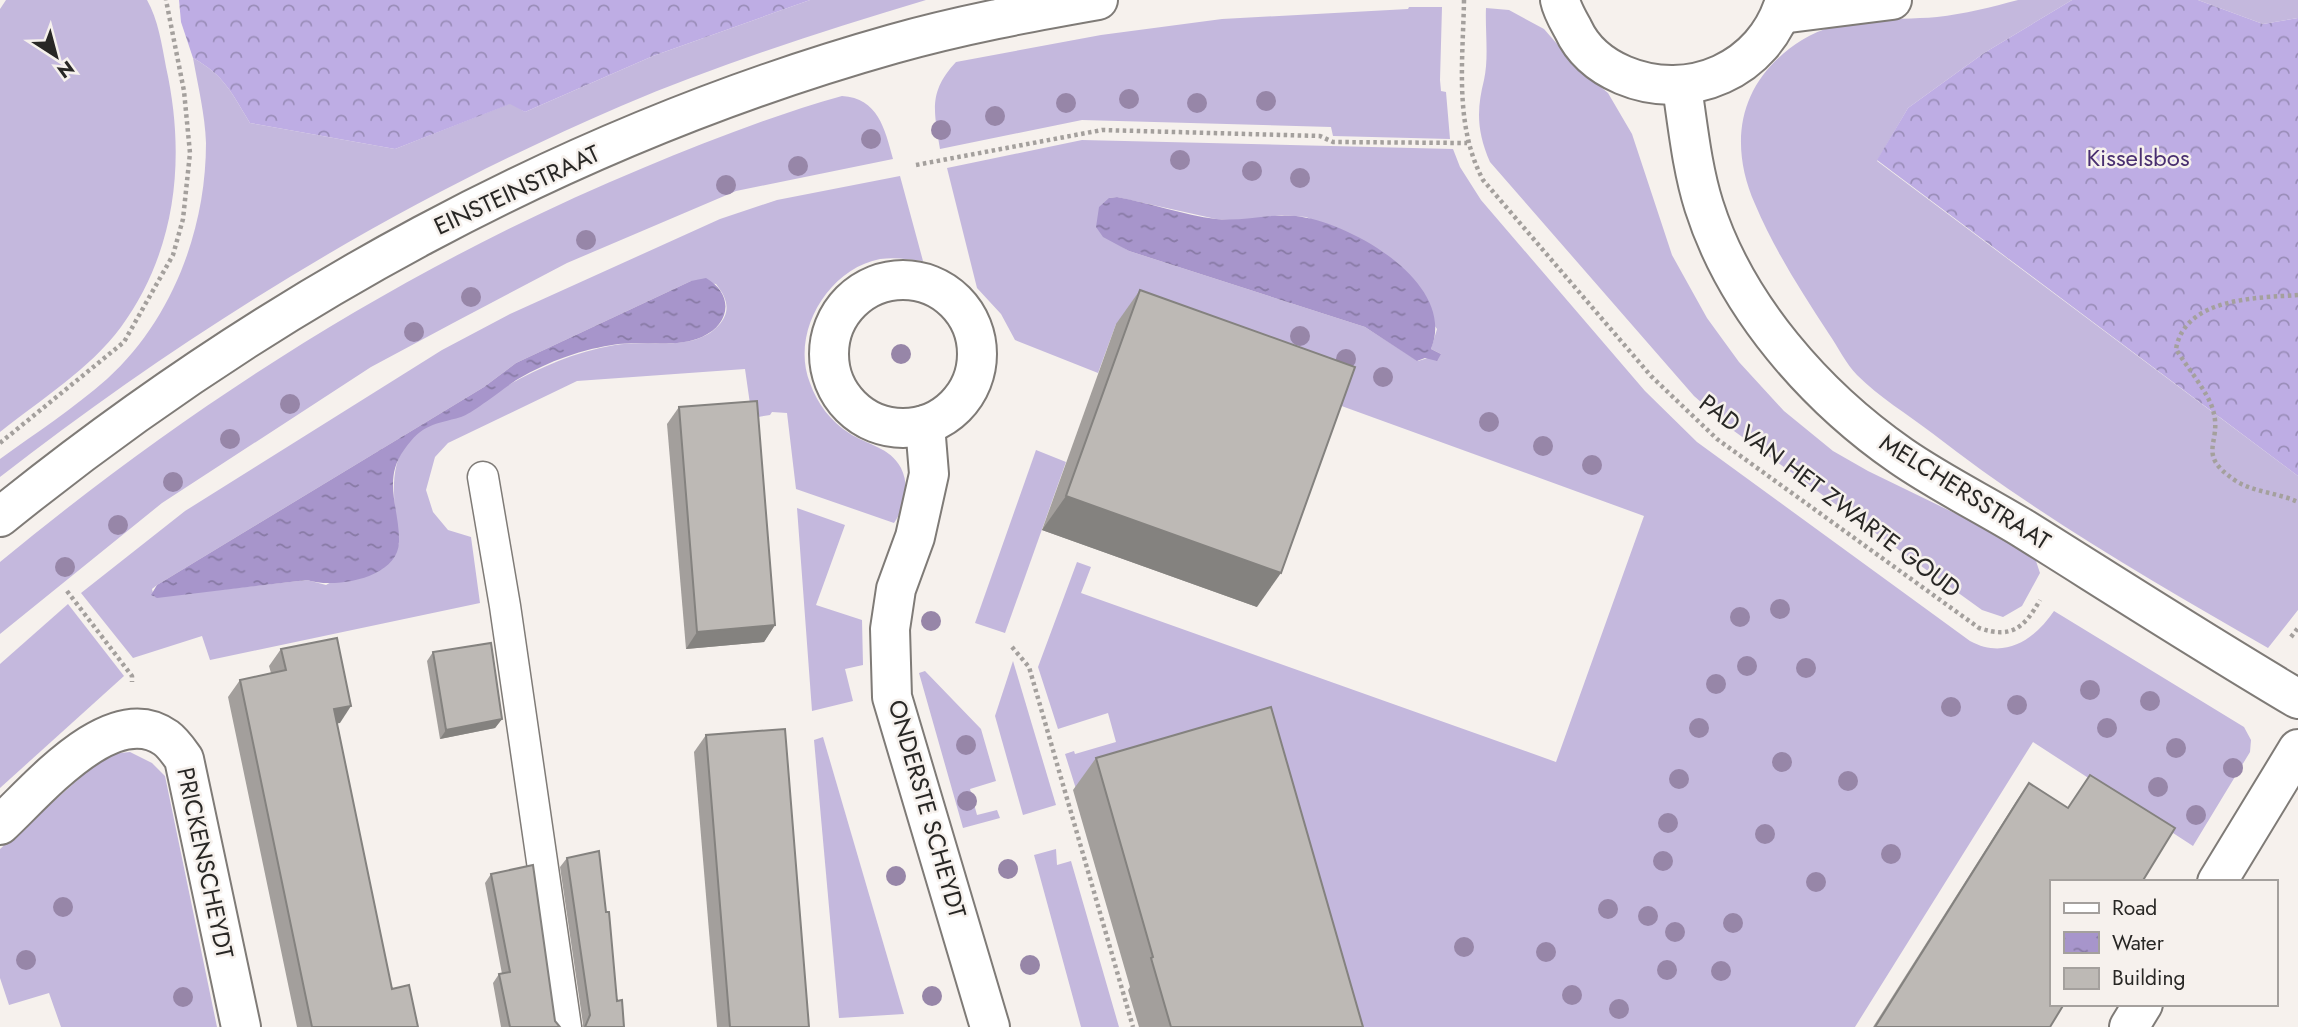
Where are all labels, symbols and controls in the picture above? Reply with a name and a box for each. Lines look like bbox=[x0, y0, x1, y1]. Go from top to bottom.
north arrow bbox=[21, 21, 91, 91]
text: N bbox=[52, 54, 80, 85]
street label: EINSTEINSTRAAT bbox=[428, 136, 605, 243]
park label: Kisselsbos bbox=[2086, 140, 2190, 175]
street label: PAD VAN HET ZWARTE GOUD bbox=[1692, 385, 1968, 606]
street label: MELCHERSSTRAAT bbox=[1873, 425, 2058, 558]
street label: ONDERSTE SCHEYDT bbox=[880, 696, 975, 922]
street label: PRICKENSCHEYDT bbox=[168, 764, 243, 962]
legend bbox=[2050, 880, 2277, 1006]
text: Road bbox=[2112, 893, 2157, 923]
text: Water bbox=[2112, 928, 2165, 958]
text: Building bbox=[2112, 963, 2185, 993]

